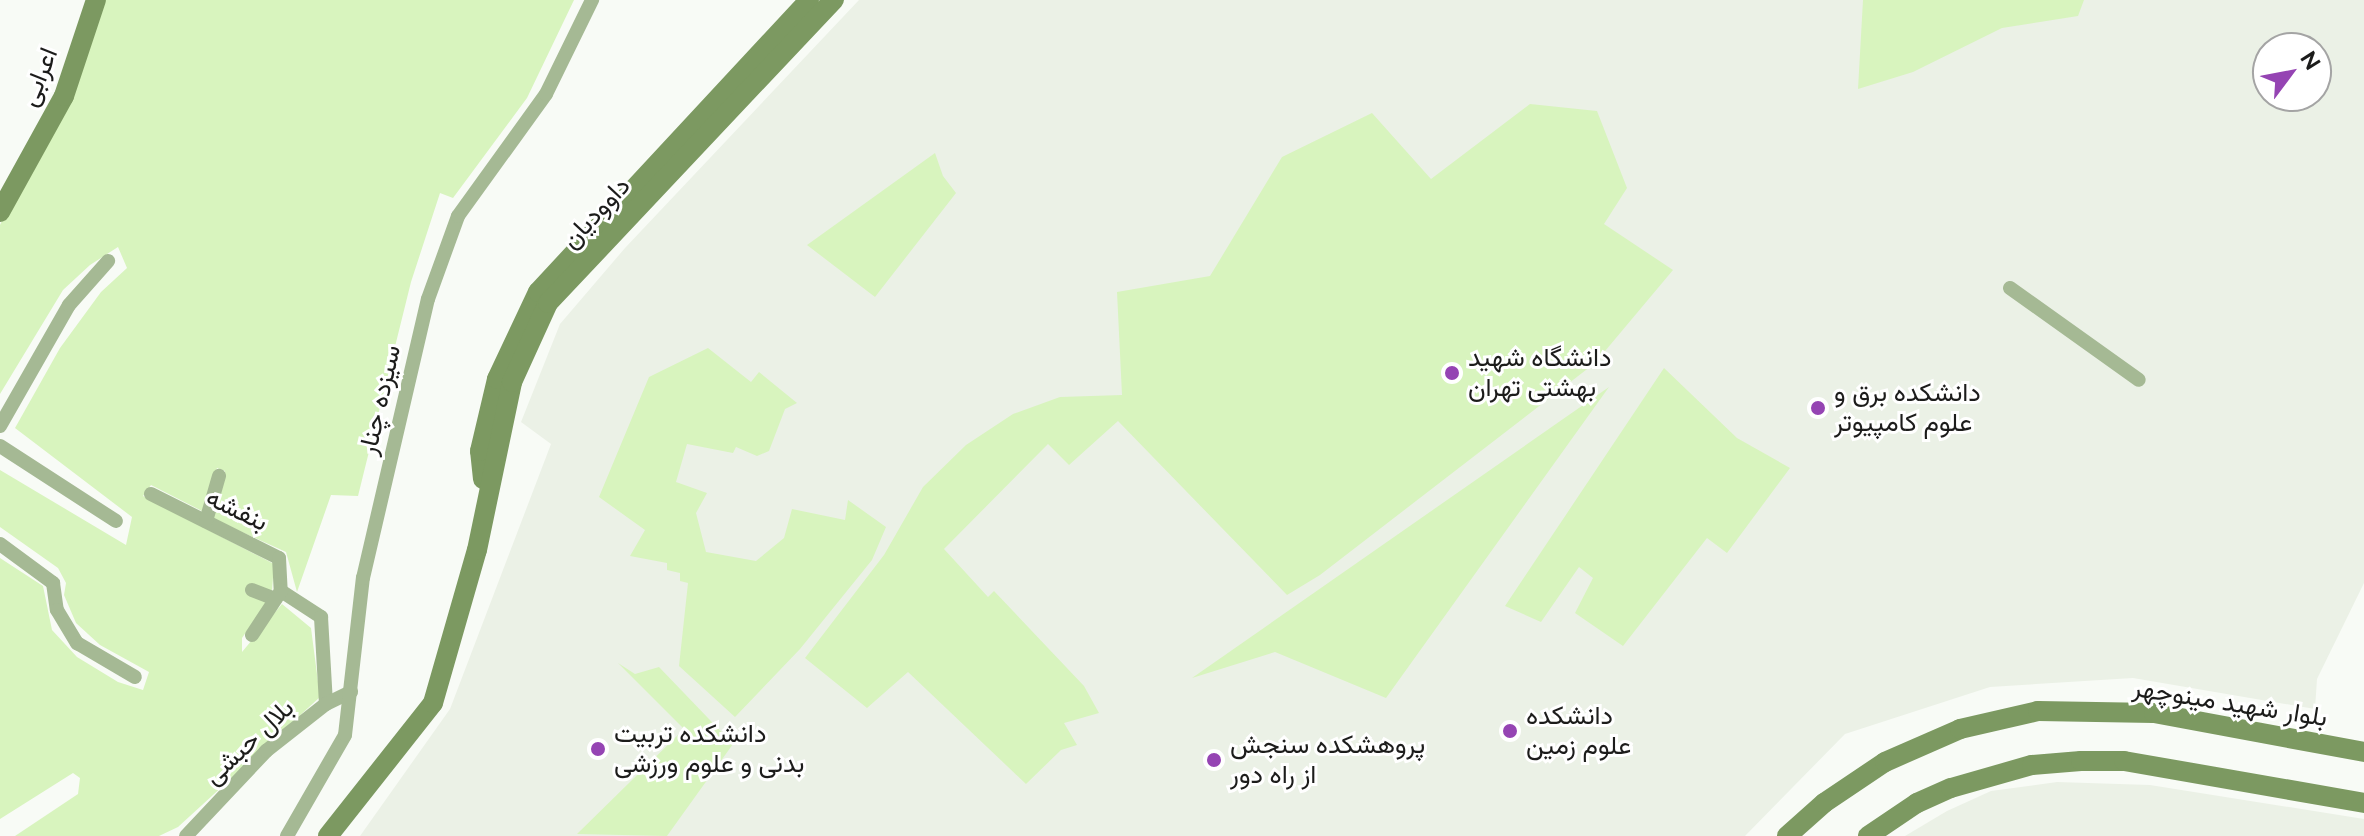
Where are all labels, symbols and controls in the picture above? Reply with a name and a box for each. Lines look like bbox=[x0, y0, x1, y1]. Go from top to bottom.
north arrow bbox=[2252, 32, 2332, 112]
street label: اعرابی bbox=[13, 43, 65, 111]
text: N bbox=[2295, 46, 2326, 74]
street label: داوودیان bbox=[555, 171, 637, 255]
street label: سیزده چنار bbox=[352, 342, 408, 458]
place label: دانشگاه شهید بهشتی تهران bbox=[1468, 342, 1611, 404]
marker: دانشگاه شهید بهشتی تهران bbox=[1443, 364, 1461, 382]
place label: دانشکده برق و علوم کامپیوتر bbox=[1834, 377, 1981, 438]
marker: دانشکده برق و علوم کامپیوتر bbox=[1809, 399, 1827, 417]
street label: بنفشه bbox=[201, 482, 273, 538]
street label: بلوار شهید مینوچهر bbox=[2131, 672, 2329, 734]
street label: بلال حبشی bbox=[197, 692, 301, 792]
place label: دانشکده علوم زمین bbox=[1526, 700, 1631, 762]
place label: دانشکده تربیت بدنی و علوم ورزشی bbox=[614, 718, 804, 780]
marker: دانشکده علوم زمین bbox=[1501, 722, 1519, 740]
place label: پروهشکده سنجش از راه دور bbox=[1230, 729, 1425, 790]
marker: دانشکده تربیت بدنی و علوم ورزشی bbox=[589, 740, 607, 758]
marker: پروهشکده سنجش از راه دور bbox=[1205, 751, 1223, 769]

